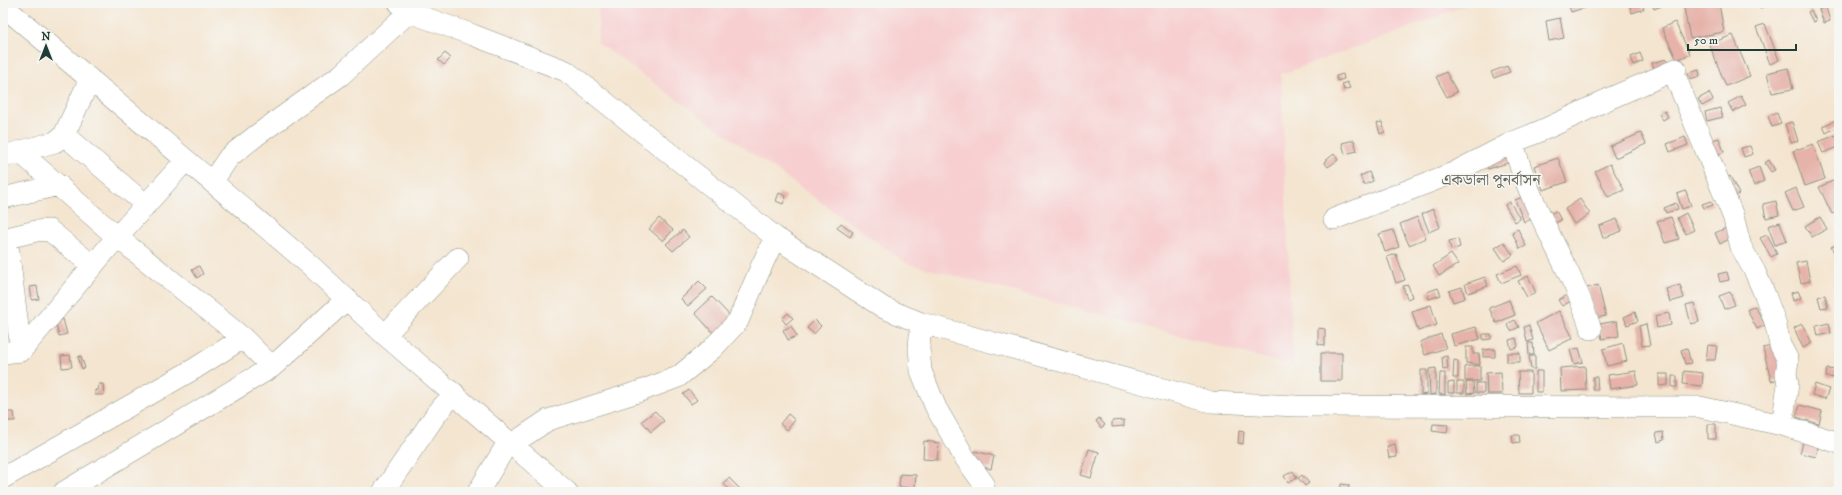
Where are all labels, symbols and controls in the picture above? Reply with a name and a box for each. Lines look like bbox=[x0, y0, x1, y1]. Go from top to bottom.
north arrow bbox=[26, 26, 66, 66]
scale bar bbox=[1688, 26, 1796, 52]
text: N bbox=[41, 30, 51, 44]
text: 50 m bbox=[1694, 33, 1718, 48]
district label: একডালা পুনর্বাসন bbox=[1441, 170, 1541, 190]

